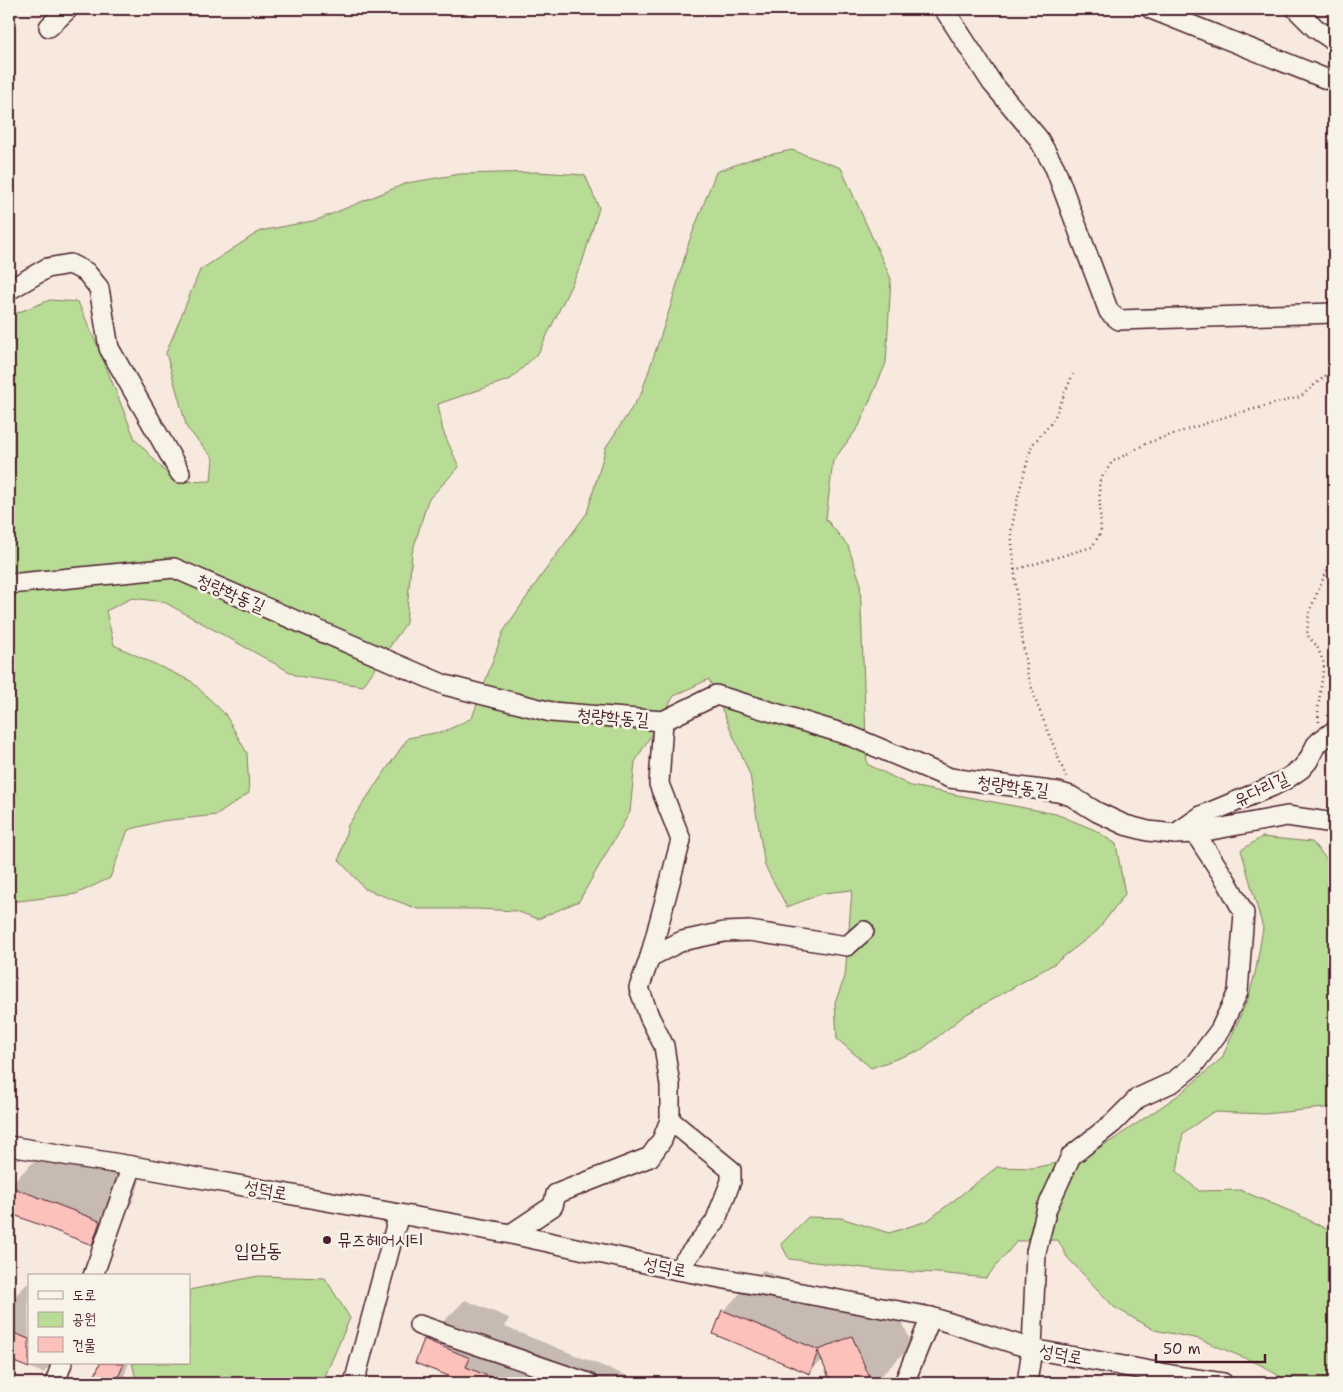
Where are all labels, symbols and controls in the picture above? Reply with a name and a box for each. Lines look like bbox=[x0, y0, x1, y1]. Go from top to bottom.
street label: 청량학동길 bbox=[193, 568, 269, 618]
street label: 청량학동길 bbox=[576, 703, 650, 732]
street label: 유다리길 bbox=[1230, 766, 1293, 812]
street label: 청량학동길 bbox=[976, 770, 1051, 802]
street label: 성덕로 bbox=[243, 1174, 289, 1206]
place label: 뮤즈헤어시티 bbox=[337, 1228, 424, 1252]
marker: 뮤즈헤어시티 bbox=[321, 1234, 333, 1246]
district label: 입암동 bbox=[234, 1237, 282, 1263]
street label: 성덕로 bbox=[641, 1251, 689, 1283]
legend bbox=[28, 1274, 190, 1364]
text: 도로 bbox=[72, 1285, 96, 1305]
text: 공원 bbox=[72, 1309, 96, 1329]
scale bar bbox=[1156, 1332, 1264, 1364]
text: 건물 bbox=[72, 1335, 96, 1355]
street label: 성덕로 bbox=[1037, 1338, 1085, 1370]
text: 50 m bbox=[1163, 1339, 1201, 1359]

